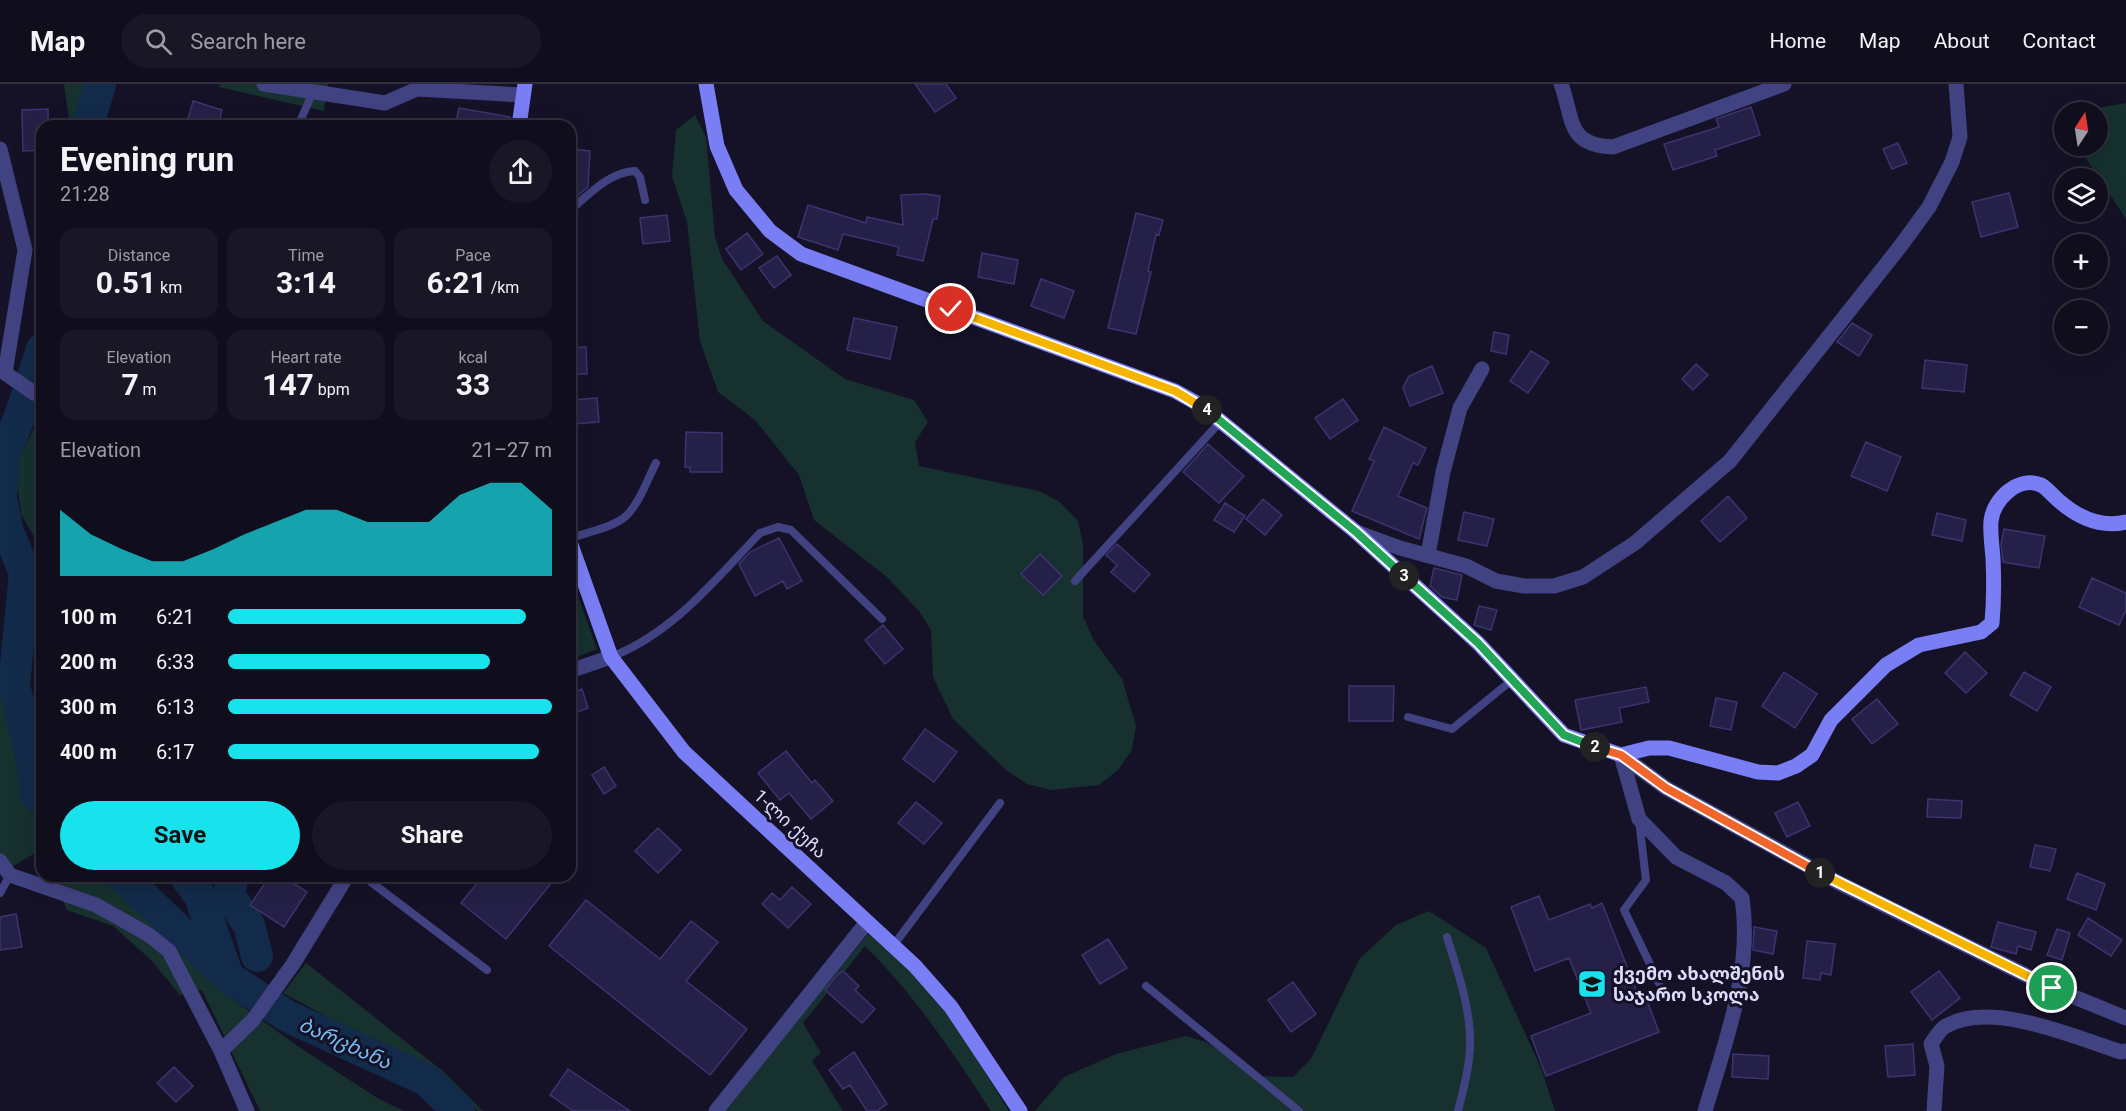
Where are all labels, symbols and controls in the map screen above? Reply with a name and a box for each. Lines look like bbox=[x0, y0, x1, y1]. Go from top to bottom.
search box bbox=[121, 14, 541, 68]
text: Map bbox=[30, 25, 85, 58]
icon: search bbox=[142, 25, 175, 58]
text: Search here bbox=[190, 29, 306, 54]
text: Home bbox=[1770, 29, 1826, 53]
text: Map bbox=[1859, 29, 1901, 53]
text: About bbox=[1934, 29, 1990, 53]
text: Contact bbox=[2023, 29, 2096, 53]
north arrow bbox=[2054, 102, 2108, 156]
map controls bbox=[2054, 102, 2108, 354]
text: Evening run bbox=[60, 140, 234, 179]
button: share bbox=[489, 140, 552, 203]
button: layers bbox=[2054, 168, 2108, 222]
text: 21:28 bbox=[60, 182, 110, 206]
button: + bbox=[2054, 234, 2108, 288]
text: Distance bbox=[108, 246, 170, 265]
text: Time bbox=[288, 246, 324, 265]
text: Pace bbox=[455, 246, 491, 265]
text: 0.51 bbox=[96, 265, 156, 300]
text: 3:14 bbox=[276, 265, 336, 300]
text: 6:21 bbox=[427, 265, 487, 300]
text: km bbox=[156, 278, 182, 297]
text: /km bbox=[487, 278, 519, 297]
pin bbox=[925, 283, 976, 334]
icon: check bbox=[934, 292, 967, 325]
button: − bbox=[2054, 300, 2108, 354]
text: Elevation bbox=[107, 348, 171, 367]
text: Heart rate bbox=[270, 348, 342, 367]
text: kcal bbox=[459, 348, 487, 367]
text: 7 bbox=[121, 367, 139, 402]
text: 147 bbox=[262, 367, 314, 402]
text: 33 bbox=[456, 367, 490, 402]
text: m bbox=[139, 380, 157, 399]
text: bpm bbox=[314, 380, 350, 399]
pin: 4 bbox=[1192, 395, 1222, 425]
text: 4 bbox=[1202, 400, 1212, 419]
text: Elevation bbox=[60, 438, 141, 462]
text: 21–27 m bbox=[471, 438, 552, 462]
pin: 3 bbox=[1389, 561, 1419, 591]
text: 3 bbox=[1399, 566, 1409, 585]
text: 100 m bbox=[60, 605, 117, 629]
text: 6:21 bbox=[156, 605, 195, 629]
text: 200 m bbox=[60, 650, 117, 674]
text: 6:33 bbox=[156, 650, 195, 674]
text: 300 m bbox=[60, 695, 117, 719]
text: 6:13 bbox=[156, 695, 195, 719]
pin: 2 bbox=[1580, 732, 1610, 762]
text: 2 bbox=[1590, 737, 1600, 756]
text: 400 m bbox=[60, 740, 117, 764]
text: 6:17 bbox=[156, 740, 195, 764]
street label: 1-ლი ქუჩა bbox=[749, 785, 831, 863]
button: Save bbox=[60, 801, 300, 870]
button: Share bbox=[312, 801, 552, 870]
pin: 1 bbox=[1805, 858, 1835, 888]
text: 1 bbox=[1815, 863, 1825, 882]
pin bbox=[2026, 962, 2077, 1013]
place label: ქვემო ახალშენის საჯარო სკოლა bbox=[1613, 963, 1785, 1006]
school or university icon: ქვემო ახალშენის საჯარო სკოლა bbox=[1576, 968, 1608, 1000]
icon: arrive bbox=[2035, 971, 2068, 1004]
water label: ბარცხანა bbox=[295, 1012, 396, 1074]

